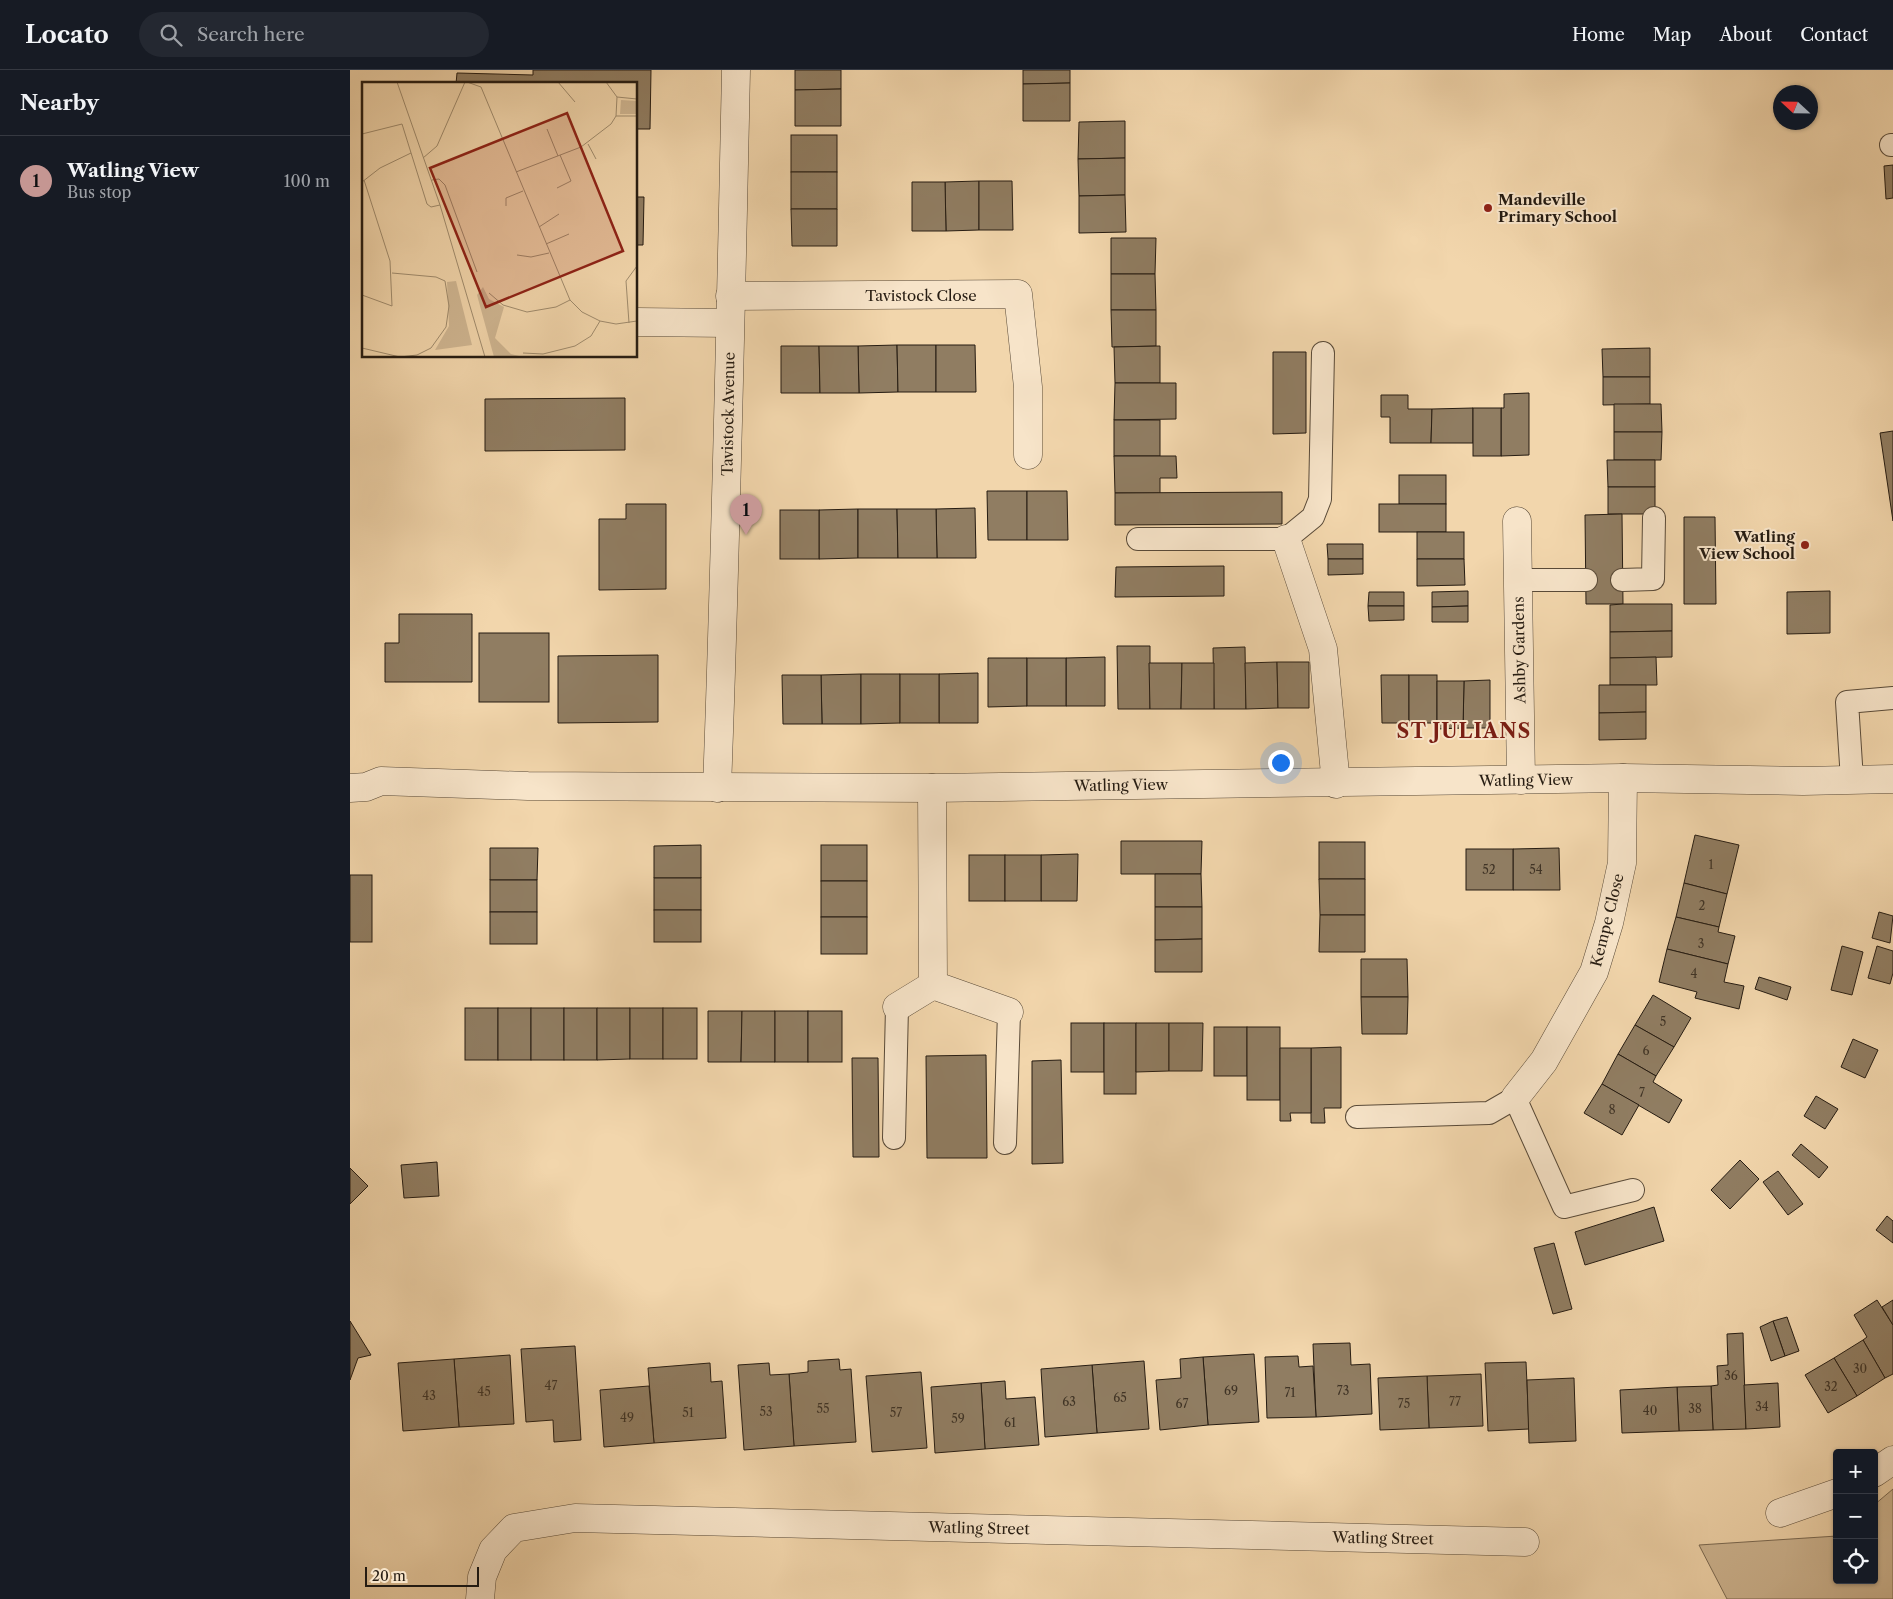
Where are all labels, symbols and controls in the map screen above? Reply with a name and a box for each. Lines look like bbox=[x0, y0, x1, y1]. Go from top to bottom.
search box bbox=[139, 12, 489, 57]
text: Locato bbox=[25, 20, 109, 49]
icon: search bbox=[157, 21, 185, 49]
text: Search here bbox=[197, 23, 305, 46]
text: Home bbox=[1572, 24, 1625, 46]
text: Map bbox=[1653, 24, 1691, 46]
text: About bbox=[1719, 24, 1772, 46]
text: Contact bbox=[1800, 24, 1868, 46]
inset map bbox=[362, 82, 638, 358]
north arrow bbox=[1773, 85, 1818, 130]
text: Nearby bbox=[20, 90, 99, 115]
text: Watling View bbox=[67, 159, 199, 182]
text: 1 bbox=[32, 171, 40, 191]
text: 100 m bbox=[284, 171, 330, 191]
text: Bus stop bbox=[67, 182, 131, 202]
place label: Mandeville Primary School bbox=[1498, 190, 1617, 226]
marker: Mandeville Primary School bbox=[1482, 202, 1494, 214]
street label: Tavistock Close bbox=[865, 286, 977, 305]
street label: Tavistock Avenue bbox=[717, 352, 739, 476]
pin: 1 bbox=[730, 494, 762, 535]
place label: Watling View School bbox=[1698, 527, 1795, 563]
marker: Watling View School bbox=[1799, 539, 1811, 551]
street label: Ashby Gardens bbox=[1509, 596, 1529, 705]
district label: ST JULIANS bbox=[1397, 719, 1531, 743]
your location bbox=[1268, 750, 1294, 776]
street label: Watling View bbox=[1478, 770, 1574, 790]
street label: Watling View bbox=[1073, 775, 1169, 795]
house number: 1 bbox=[1708, 857, 1714, 872]
house number: 52 bbox=[1482, 862, 1496, 877]
house number: 54 bbox=[1529, 862, 1543, 877]
street label: Kempe Close bbox=[1586, 871, 1628, 969]
house number: 2 bbox=[1699, 898, 1706, 913]
house number: 3 bbox=[1698, 936, 1704, 951]
house number: 4 bbox=[1691, 966, 1698, 981]
house number: 5 bbox=[1660, 1014, 1666, 1029]
house number: 6 bbox=[1642, 1043, 1650, 1058]
house number: 7 bbox=[1639, 1085, 1645, 1100]
house number: 8 bbox=[1608, 1102, 1616, 1117]
house number: 30 bbox=[1853, 1361, 1867, 1376]
house number: 36 bbox=[1724, 1368, 1738, 1383]
house number: 47 bbox=[545, 1378, 558, 1393]
house number: 32 bbox=[1824, 1379, 1838, 1394]
house number: 69 bbox=[1224, 1383, 1238, 1398]
house number: 73 bbox=[1337, 1383, 1349, 1398]
house number: 45 bbox=[477, 1384, 491, 1399]
house number: 71 bbox=[1285, 1385, 1295, 1400]
house number: 43 bbox=[422, 1388, 436, 1403]
house number: 65 bbox=[1113, 1390, 1127, 1405]
house number: 63 bbox=[1062, 1394, 1076, 1409]
house number: 77 bbox=[1449, 1394, 1461, 1409]
house number: 67 bbox=[1176, 1396, 1188, 1411]
house number: 75 bbox=[1398, 1396, 1410, 1411]
house number: 34 bbox=[1755, 1399, 1769, 1414]
house number: 55 bbox=[816, 1401, 830, 1416]
house number: 38 bbox=[1688, 1401, 1702, 1416]
house number: 40 bbox=[1643, 1403, 1657, 1418]
house number: 53 bbox=[759, 1404, 773, 1419]
house number: 51 bbox=[682, 1405, 694, 1420]
house number: 57 bbox=[890, 1405, 902, 1420]
house number: 49 bbox=[620, 1410, 634, 1425]
house number: 59 bbox=[951, 1411, 965, 1426]
house number: 61 bbox=[1004, 1415, 1016, 1430]
map controls bbox=[1833, 1449, 1878, 1584]
button: + bbox=[1833, 1449, 1878, 1494]
button: − bbox=[1833, 1494, 1878, 1539]
street label: Watling Street bbox=[927, 1518, 1030, 1538]
street label: Watling Street bbox=[1331, 1528, 1434, 1548]
button: locate bbox=[1833, 1539, 1878, 1584]
scale bar bbox=[365, 1564, 479, 1587]
text: 20 m bbox=[372, 1567, 406, 1585]

